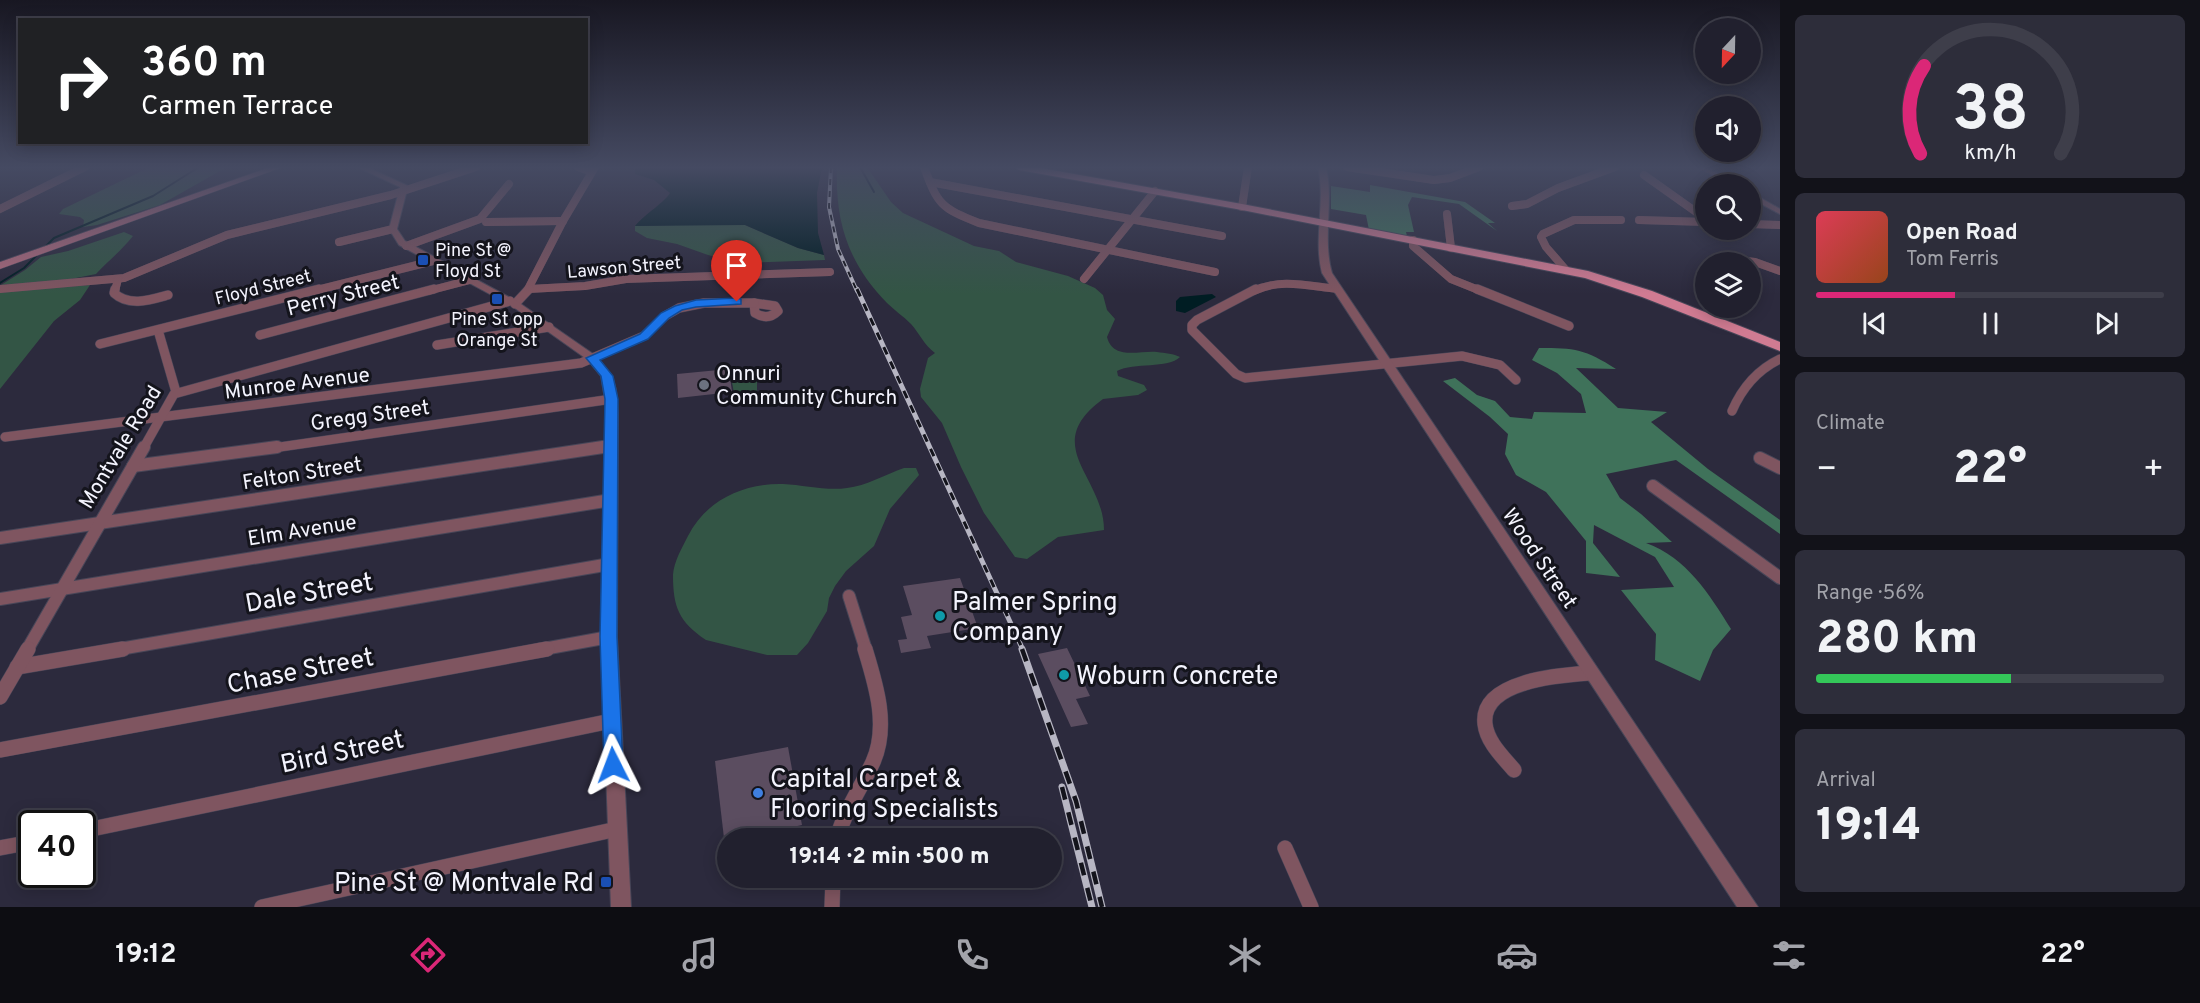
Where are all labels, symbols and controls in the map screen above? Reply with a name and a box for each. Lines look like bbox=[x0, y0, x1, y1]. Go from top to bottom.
north arrow bbox=[1695, 18, 1761, 84]
map controls bbox=[1695, 18, 1761, 318]
text: 360 m bbox=[141, 38, 267, 91]
icon: right bbox=[42, 42, 120, 120]
text: 38 bbox=[1952, 73, 2028, 152]
text: Carmen Terrace bbox=[141, 90, 333, 124]
button: sound bbox=[1695, 96, 1761, 162]
text: km/h bbox=[1964, 140, 2016, 167]
button: search bbox=[1695, 174, 1761, 240]
text: Open Road bbox=[1906, 220, 2018, 247]
place label: Pine St @ Floyd St bbox=[435, 240, 511, 284]
pin bbox=[711, 240, 762, 302]
text: Tom Ferris bbox=[1906, 247, 1999, 273]
icon: arrive bbox=[720, 249, 753, 282]
street label: Lawson Street bbox=[566, 252, 682, 285]
button: layers bbox=[1695, 252, 1761, 318]
marker: Pine St @ Floyd St bbox=[416, 253, 430, 267]
street label: Floyd Street bbox=[213, 265, 314, 311]
street label: Perry Street bbox=[284, 269, 402, 323]
marker: Pine St opp Orange St bbox=[490, 292, 504, 306]
icon: previous bbox=[1858, 307, 1891, 340]
icon: pause bbox=[1974, 307, 2007, 340]
icon: next bbox=[2090, 307, 2123, 340]
place label: Pine St opp Orange St bbox=[451, 309, 543, 353]
place label: Onnuri Community Church bbox=[716, 361, 897, 412]
street label: Munroe Avenue bbox=[223, 362, 371, 407]
marker: Onnuri Community Church bbox=[697, 378, 711, 392]
street label: Montvale Road bbox=[74, 381, 169, 514]
street label: Gregg Street bbox=[309, 395, 432, 438]
text: Climate bbox=[1816, 411, 1885, 437]
text: 22° bbox=[1953, 442, 2027, 499]
text: − bbox=[1816, 450, 1837, 492]
text: + bbox=[2143, 450, 2164, 492]
street label: Felton Street bbox=[240, 452, 364, 497]
street label: Wood Street bbox=[1495, 503, 1582, 614]
street label: Elm Avenue bbox=[246, 510, 359, 553]
street label: Dale Street bbox=[243, 567, 376, 622]
text: Range · 56% bbox=[1816, 581, 1925, 607]
place label: Palmer Spring Company bbox=[952, 587, 1118, 650]
marker: Palmer Spring Company bbox=[933, 609, 947, 623]
text: 280 km bbox=[1816, 612, 1978, 669]
street label: Chase Street bbox=[224, 642, 377, 703]
place label: Woburn Concrete bbox=[1076, 661, 1278, 694]
marker: Woburn Concrete bbox=[1057, 668, 1071, 682]
street label: Bird Street bbox=[278, 724, 407, 783]
position arrow bbox=[581, 733, 645, 797]
place label: Capital Carpet & Flooring Specialists bbox=[770, 764, 999, 827]
text: Arrival bbox=[1816, 768, 1876, 794]
marker: Capital Carpet & Flooring Specialists bbox=[751, 786, 765, 800]
text: 19:14 bbox=[1816, 799, 1922, 856]
speed limit sign: 40 bbox=[18, 810, 96, 888]
text: 19:14 · 2 min · 500 m bbox=[790, 844, 989, 871]
place label: Pine St @ Montvale Rd bbox=[334, 868, 594, 901]
marker: Pine St @ Montvale Rd bbox=[599, 875, 613, 889]
icon: directions bbox=[407, 934, 449, 976]
icon: music bbox=[679, 934, 721, 976]
icon: phone bbox=[951, 934, 993, 976]
icon: climate bbox=[1224, 934, 1266, 976]
icon: car bbox=[1496, 934, 1538, 976]
icon: filters bbox=[1768, 934, 1810, 976]
text: 19:12 bbox=[115, 938, 176, 972]
text: 22° bbox=[2040, 938, 2085, 972]

